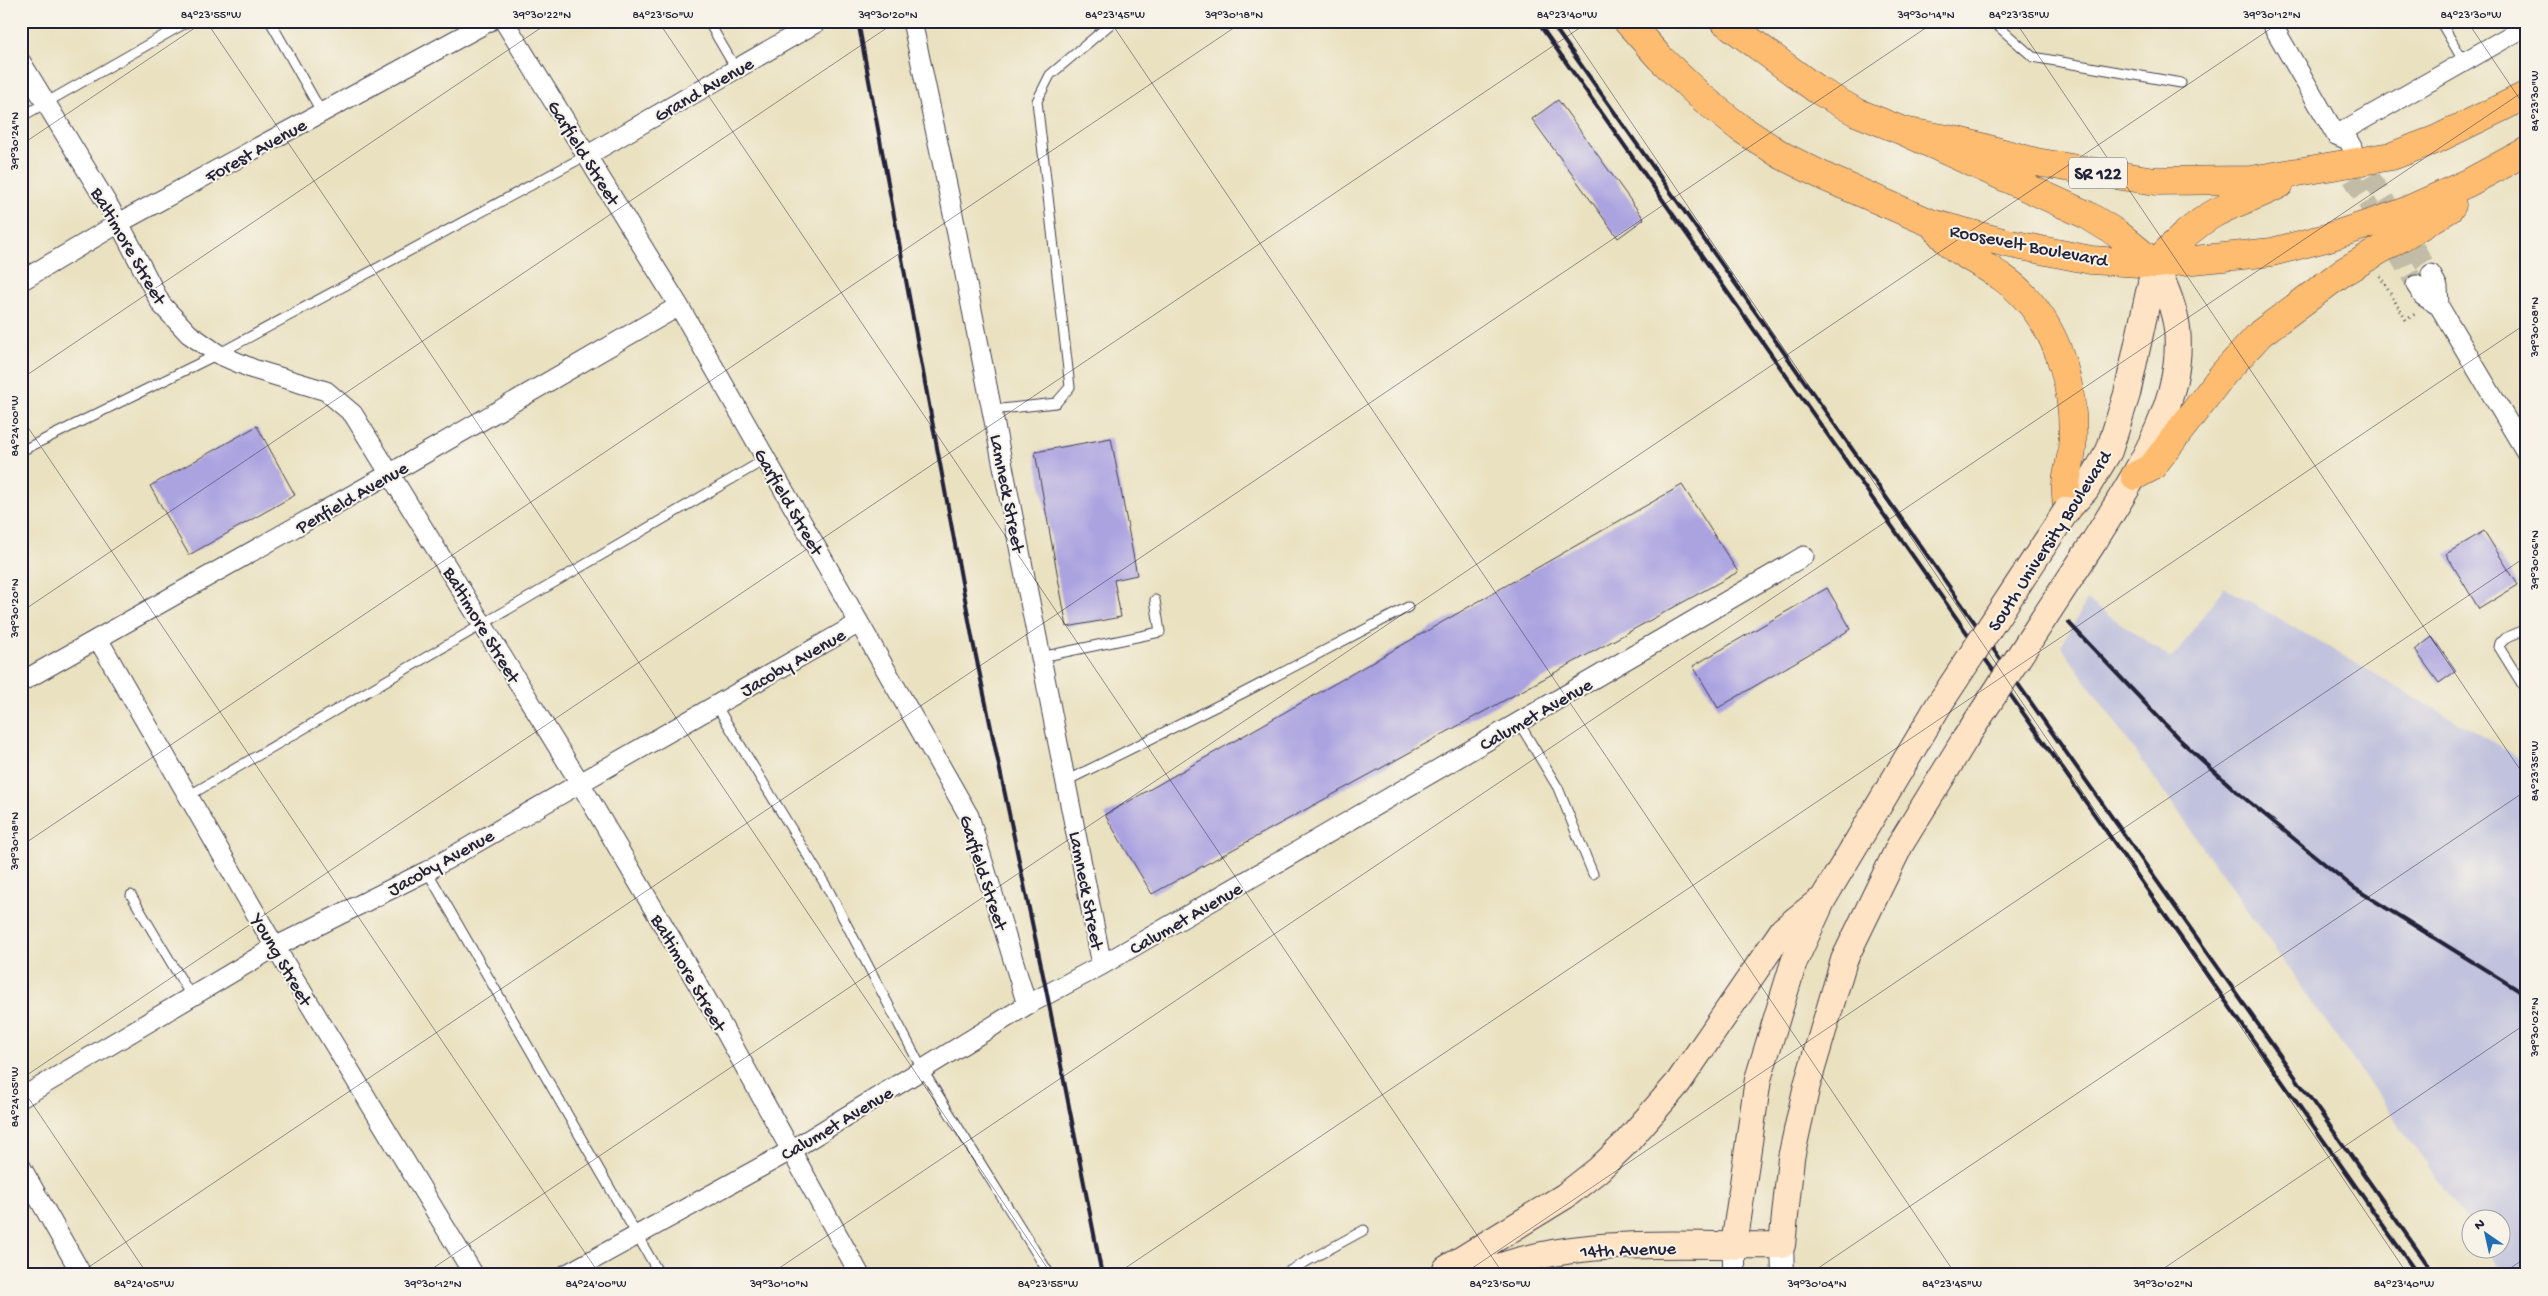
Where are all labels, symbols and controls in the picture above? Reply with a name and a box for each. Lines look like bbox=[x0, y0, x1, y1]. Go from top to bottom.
text: 84°23'55"W bbox=[181, 9, 241, 23]
text: 39°30'22"N bbox=[512, 9, 571, 23]
text: 84°23'50"W bbox=[632, 9, 694, 23]
text: 39°30'20"N bbox=[857, 9, 918, 23]
text: 84°23'45"W bbox=[1085, 9, 1145, 23]
text: 39°30'18"N bbox=[1204, 9, 1263, 23]
text: 84°23'40"W bbox=[1537, 9, 1597, 23]
text: 39°30'14"N bbox=[1896, 9, 1955, 23]
text: 84°23'35"W bbox=[1989, 9, 2049, 23]
text: 39°30'12"N bbox=[2242, 9, 2301, 23]
text: 84°23'30"W bbox=[2440, 9, 2502, 23]
street label: Grand Avenue bbox=[651, 53, 759, 129]
text: 84°23'30"W bbox=[2529, 70, 2543, 132]
street label: Garfield Street bbox=[541, 97, 625, 213]
text: 39°30'24"N bbox=[9, 112, 23, 171]
street label: Forest Avenue bbox=[201, 115, 312, 190]
road number: SR 122 bbox=[2069, 158, 2127, 188]
street label: Baltimore Street bbox=[84, 183, 171, 311]
street label: Roosevelt Boulevard bbox=[1947, 221, 2111, 274]
text: 39°30'08"N bbox=[2529, 297, 2543, 358]
text: 84°24'00"W bbox=[9, 395, 23, 457]
street label: Lamneck Street bbox=[983, 433, 1029, 557]
street label: Garfield Street bbox=[747, 445, 828, 562]
street label: South University Boulevard bbox=[1984, 446, 2119, 637]
street label: Penfield Avenue bbox=[292, 457, 413, 541]
text: 39°30'06"N bbox=[2529, 530, 2543, 591]
street label: Baltimore Street bbox=[436, 563, 525, 690]
text: 39°30'20"N bbox=[9, 578, 23, 639]
street label: Jacoby Avenue bbox=[737, 624, 851, 703]
street label: Calumet Avenue bbox=[1476, 674, 1598, 758]
text: 84°23'35"W bbox=[2529, 741, 2543, 801]
text: 39°30'18"N bbox=[9, 812, 23, 871]
street label: Garfield Street bbox=[952, 813, 1012, 936]
street label: Jacoby Avenue bbox=[385, 825, 499, 903]
street label: Lamneck Street bbox=[1062, 830, 1108, 954]
street label: Calumet Avenue bbox=[1126, 878, 1248, 962]
street label: Young Street bbox=[243, 909, 317, 1013]
street label: Baltimore Street bbox=[644, 910, 731, 1038]
text: 39°30'02"N bbox=[2529, 997, 2543, 1058]
text: 84°24'05"W bbox=[9, 1067, 23, 1127]
street label: Calumet Avenue bbox=[778, 1082, 898, 1167]
north arrow bbox=[2460, 1208, 2510, 1258]
text: N bbox=[2472, 1216, 2489, 1235]
street label: 14th Avenue bbox=[1579, 1238, 1677, 1265]
text: 84°24'05"W bbox=[114, 1278, 174, 1292]
text: 39°30'12"N bbox=[403, 1278, 462, 1292]
text: 84°24'00"W bbox=[565, 1278, 627, 1292]
text: 39°30'10"N bbox=[749, 1278, 808, 1292]
text: 84°23'55"W bbox=[1018, 1278, 1078, 1292]
text: 84°23'50"W bbox=[1469, 1278, 1531, 1292]
text: 39°30'04"N bbox=[1786, 1278, 1847, 1292]
text: 84°23'45"W bbox=[1922, 1278, 1982, 1292]
text: 39°30'02"N bbox=[2132, 1278, 2193, 1292]
text: 84°23'40"W bbox=[2374, 1278, 2434, 1292]

